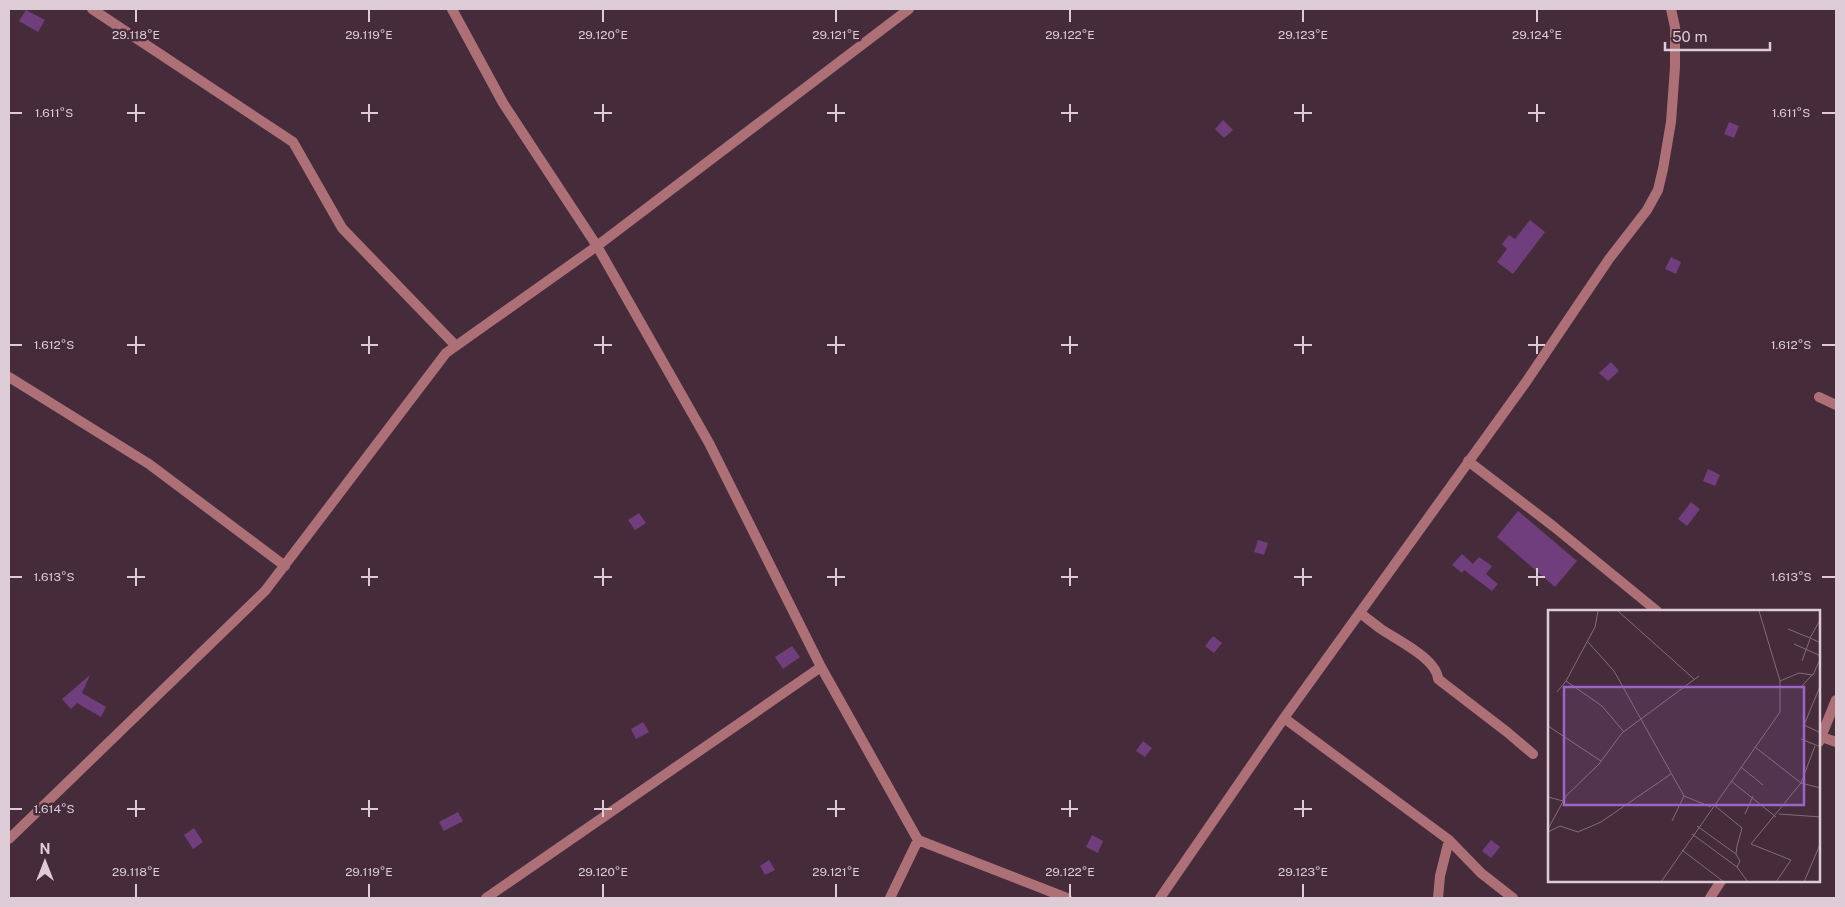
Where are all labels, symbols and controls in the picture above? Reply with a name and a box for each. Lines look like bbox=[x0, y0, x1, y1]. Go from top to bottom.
scale bar bbox=[1665, 20, 1770, 52]
text: 29.118°E bbox=[112, 28, 160, 42]
text: 29.119°E bbox=[345, 28, 393, 42]
text: 29.120°E bbox=[578, 28, 628, 42]
text: 29.121°E bbox=[812, 28, 860, 42]
text: 29.122°E bbox=[1045, 28, 1095, 42]
text: 29.123°E bbox=[1278, 28, 1328, 42]
text: 29.124°E bbox=[1512, 28, 1562, 42]
text: 50 m bbox=[1672, 28, 1707, 45]
text: 1.611°S bbox=[35, 106, 73, 120]
text: 1.611°S bbox=[1772, 106, 1810, 120]
text: 1.612°S bbox=[34, 338, 74, 352]
text: 1.612°S bbox=[1771, 338, 1811, 352]
text: 1.613°S bbox=[33, 570, 75, 584]
text: 1.613°S bbox=[1770, 570, 1812, 584]
inset map bbox=[1548, 610, 1820, 882]
text: 1.614°S bbox=[33, 802, 75, 816]
north arrow bbox=[20, 837, 70, 887]
text: N bbox=[40, 841, 50, 857]
text: 29.118°E bbox=[112, 865, 160, 879]
text: 29.119°E bbox=[345, 865, 393, 879]
text: 29.120°E bbox=[578, 865, 628, 879]
text: 29.121°E bbox=[812, 865, 860, 879]
text: 29.122°E bbox=[1045, 865, 1095, 879]
text: 29.123°E bbox=[1278, 865, 1328, 879]

